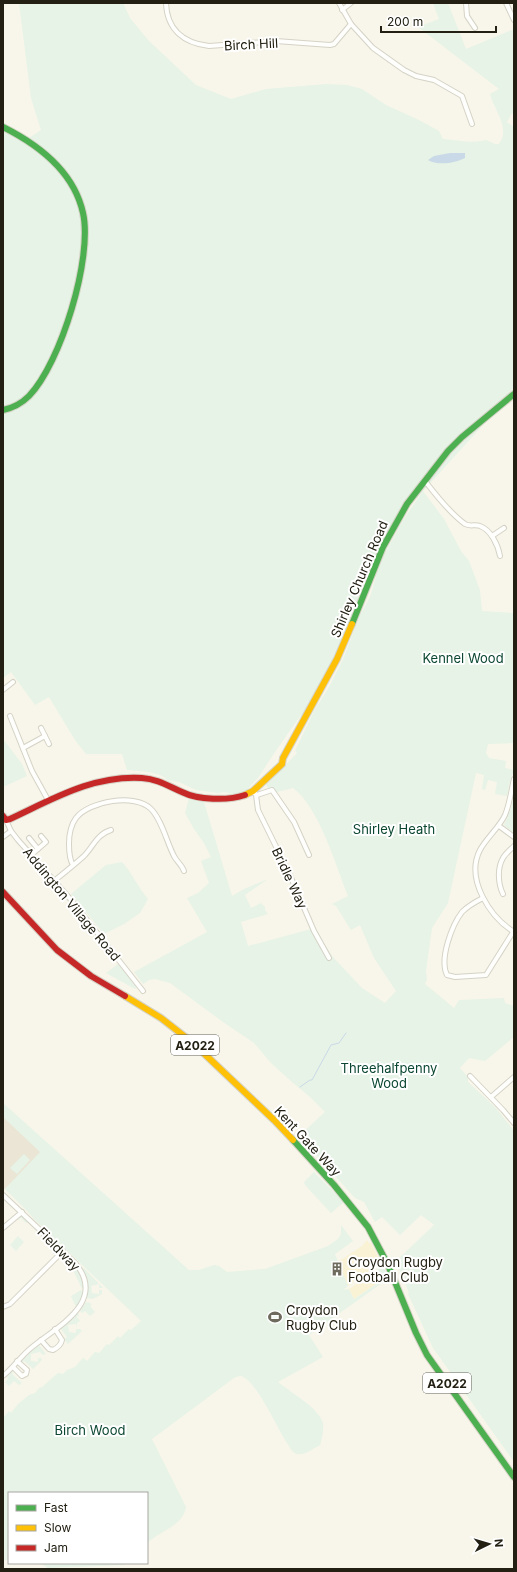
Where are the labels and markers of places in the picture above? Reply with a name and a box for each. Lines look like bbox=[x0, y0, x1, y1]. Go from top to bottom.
place label: Croydon Rugby Football Club bbox=[348, 1254, 443, 1285]
building icon: Croydon Rugby Football Club bbox=[329, 1261, 345, 1277]
place label: Croydon Rugby Club bbox=[286, 1302, 357, 1333]
sports icon: Croydon Rugby Club bbox=[267, 1309, 283, 1325]

